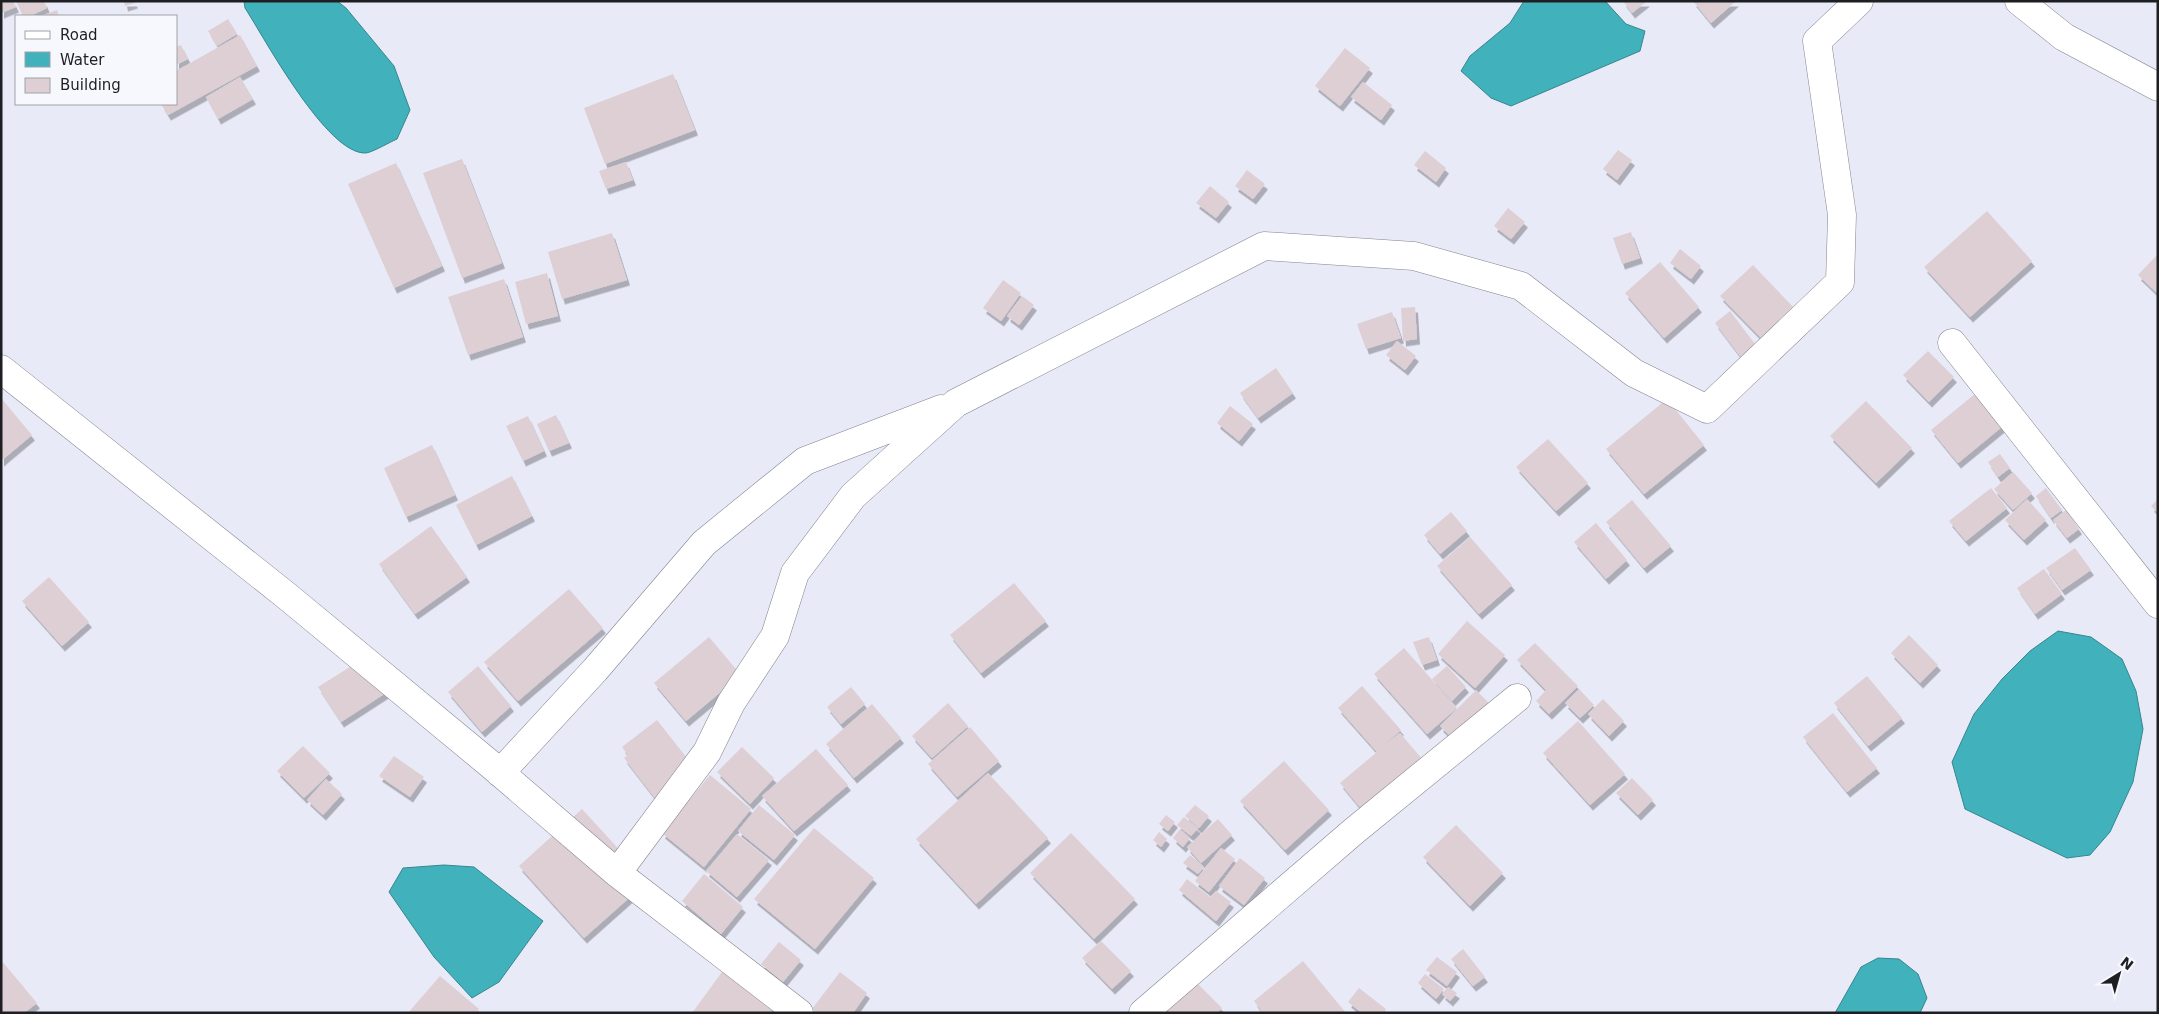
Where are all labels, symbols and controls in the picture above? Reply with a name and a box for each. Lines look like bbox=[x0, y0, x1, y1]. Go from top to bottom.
legend bbox=[15, 15, 178, 105]
text: Road bbox=[60, 26, 98, 44]
text: Water bbox=[60, 51, 105, 69]
text: Building bbox=[60, 76, 121, 94]
north arrow bbox=[2094, 949, 2144, 999]
text: N bbox=[2117, 954, 2136, 974]

